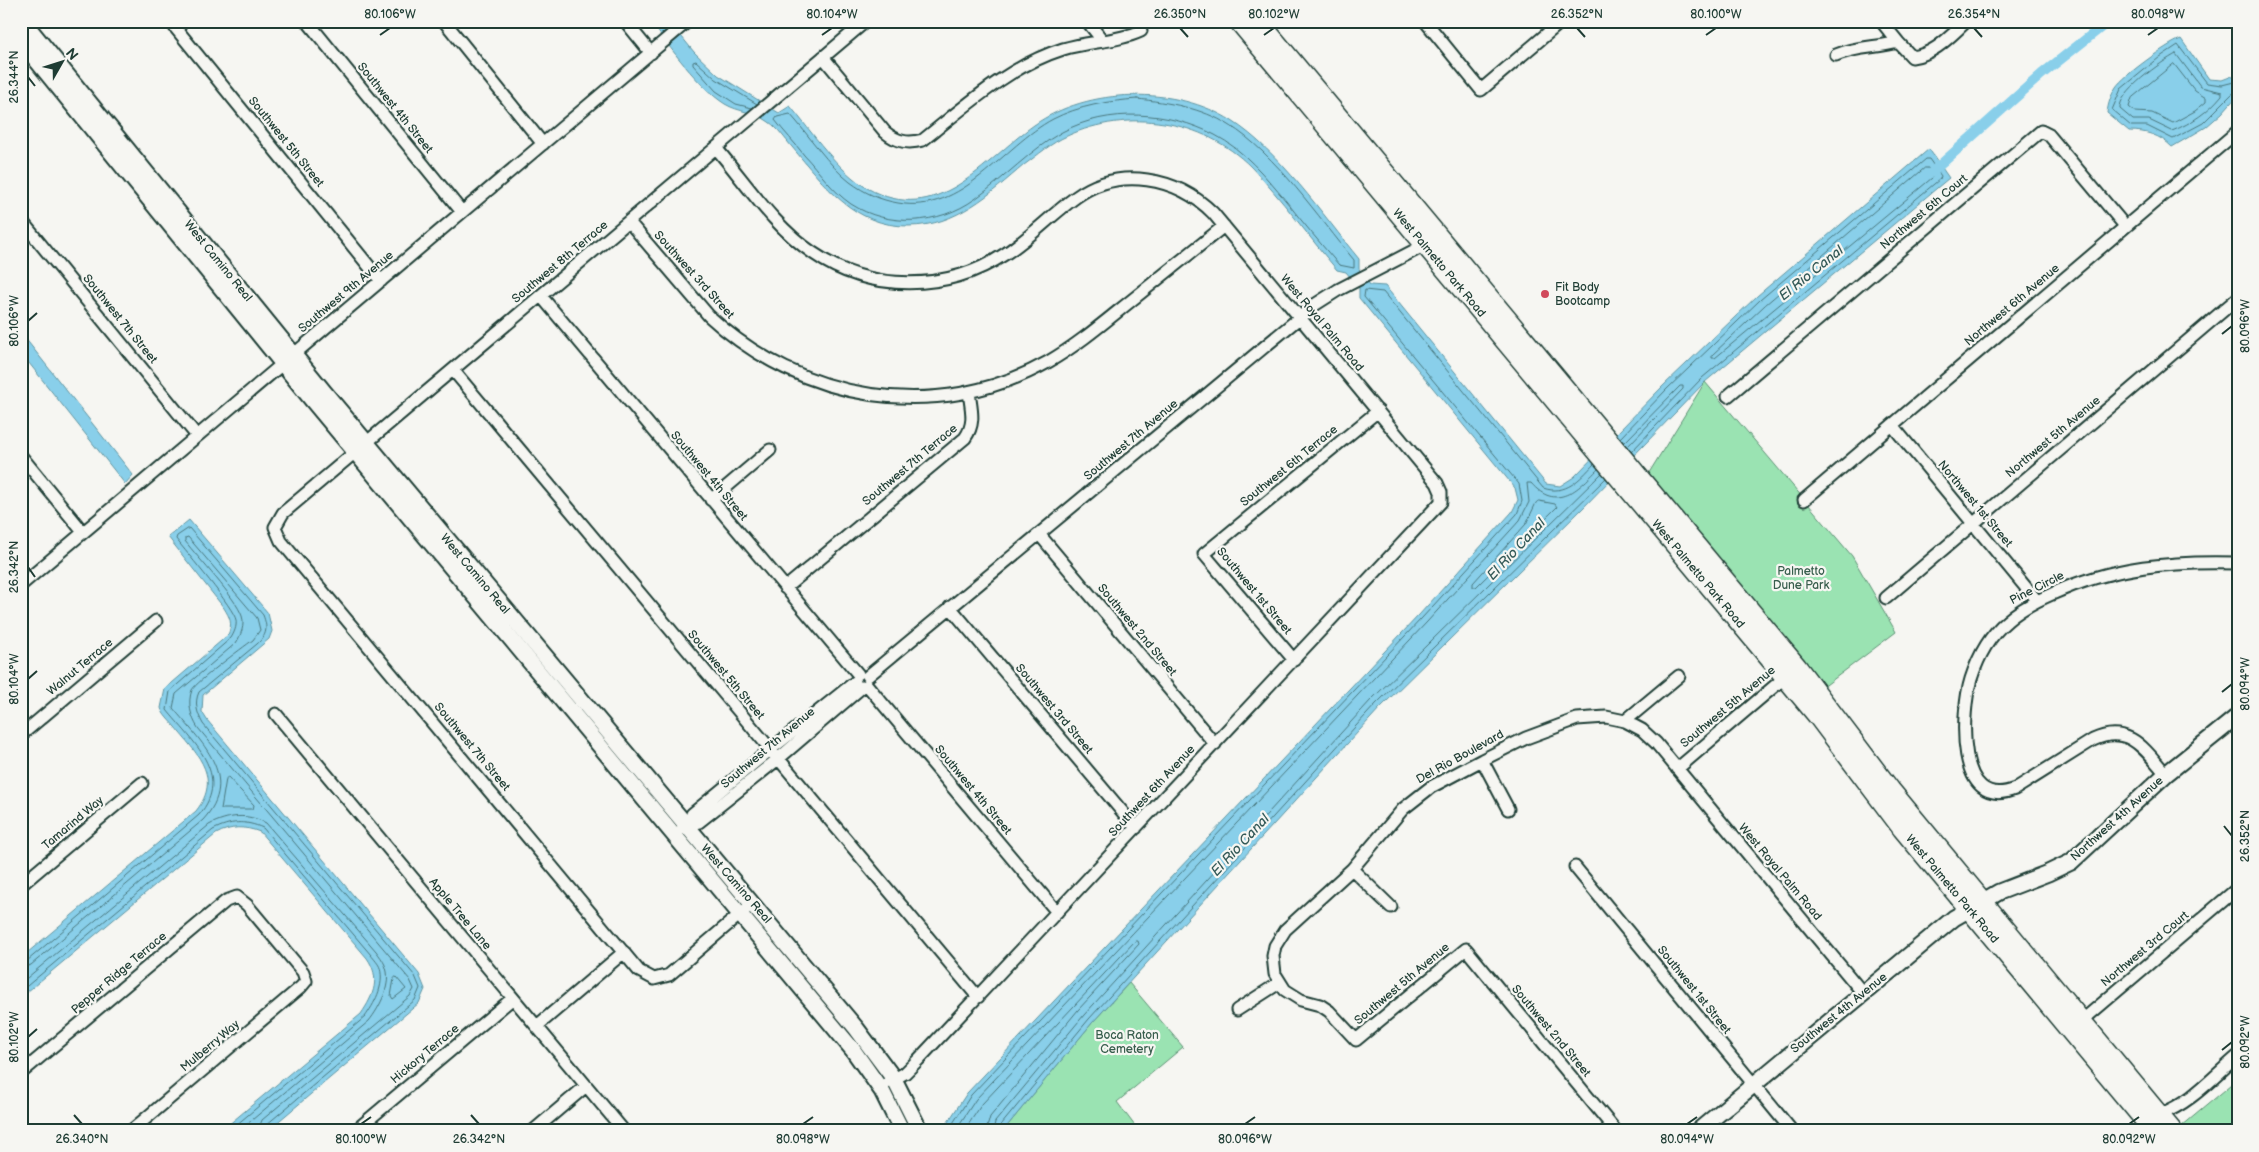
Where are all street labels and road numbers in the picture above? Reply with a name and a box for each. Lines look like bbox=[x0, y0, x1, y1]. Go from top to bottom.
street label: Southwest 4th Street bbox=[354, 60, 436, 157]
street label: Southwest 5th Street bbox=[245, 94, 327, 190]
street label: Northwest 6th Court bbox=[1877, 171, 1971, 253]
street label: West Palmetto Park Road bbox=[1389, 206, 1489, 320]
street label: West Camino Real bbox=[181, 217, 255, 305]
street label: Southwest 8th Terrace bbox=[509, 217, 611, 307]
street label: Southwest 3rd Street bbox=[651, 228, 738, 322]
street label: Southwest 9th Avenue bbox=[295, 248, 397, 336]
street label: Northwest 6th Avenue bbox=[1961, 261, 2063, 349]
street label: Southwest 7th Street bbox=[79, 271, 161, 367]
street label: West Royal Palm Road bbox=[1277, 271, 1367, 375]
street label: Northwest 5th Avenue bbox=[2003, 393, 2103, 481]
street label: Southwest 7th Avenue bbox=[1081, 396, 1181, 484]
street label: Southwest 7th Terrace bbox=[859, 421, 961, 509]
street label: Southwest 6th Terrace bbox=[1237, 422, 1341, 510]
street label: Southwest 4th Street bbox=[667, 428, 751, 524]
street label: Northwest 1st Street bbox=[1934, 458, 2016, 551]
street label: West Palmetto Park Road bbox=[1648, 517, 1748, 631]
street label: West Camino Real bbox=[437, 531, 513, 617]
street label: Southwest 1st Street bbox=[1213, 544, 1295, 638]
street label: Pine Circle bbox=[2007, 568, 2067, 608]
street label: Southwest 2nd Street bbox=[1094, 581, 1180, 679]
street label: Southwest 5th Street bbox=[684, 627, 768, 723]
street label: Walnut Terrace bbox=[44, 635, 116, 699]
street label: Southwest 3rd Street bbox=[1012, 661, 1096, 757]
street label: Southwest 5th Avenue bbox=[1677, 663, 1779, 751]
street label: Southwest 7th Street bbox=[431, 700, 514, 794]
street label: Southwest 7th Avenue bbox=[718, 704, 818, 792]
street label: Del Rio Boulevard bbox=[1414, 727, 1506, 787]
street label: Southwest 4th Street bbox=[931, 742, 1015, 838]
street label: Southwest 6th Avenue bbox=[1106, 742, 1198, 840]
street label: Northwest 4th Avenue bbox=[2068, 773, 2166, 865]
street label: Tamarind Way bbox=[39, 793, 107, 853]
street label: West Royal Palm Road bbox=[1735, 820, 1825, 924]
street label: West Palmetto Park Road bbox=[1902, 832, 2002, 946]
street label: West Camino Real bbox=[697, 841, 775, 927]
street label: Apple Tree Lane bbox=[426, 875, 494, 953]
street label: Northwest 3rd Court bbox=[2098, 908, 2192, 990]
street label: Pepper Ridge Terrace bbox=[68, 929, 170, 1017]
street label: Southwest 5th Avenue bbox=[1351, 940, 1453, 1028]
street label: Southwest 1st Street bbox=[1654, 943, 1734, 1037]
street label: Southwest 4th Avenue bbox=[1788, 969, 1890, 1057]
street label: Southwest 2nd Street bbox=[1508, 982, 1594, 1080]
street label: Mulberry Way bbox=[177, 1017, 243, 1075]
street label: Hickory Terrace bbox=[388, 1021, 462, 1087]

